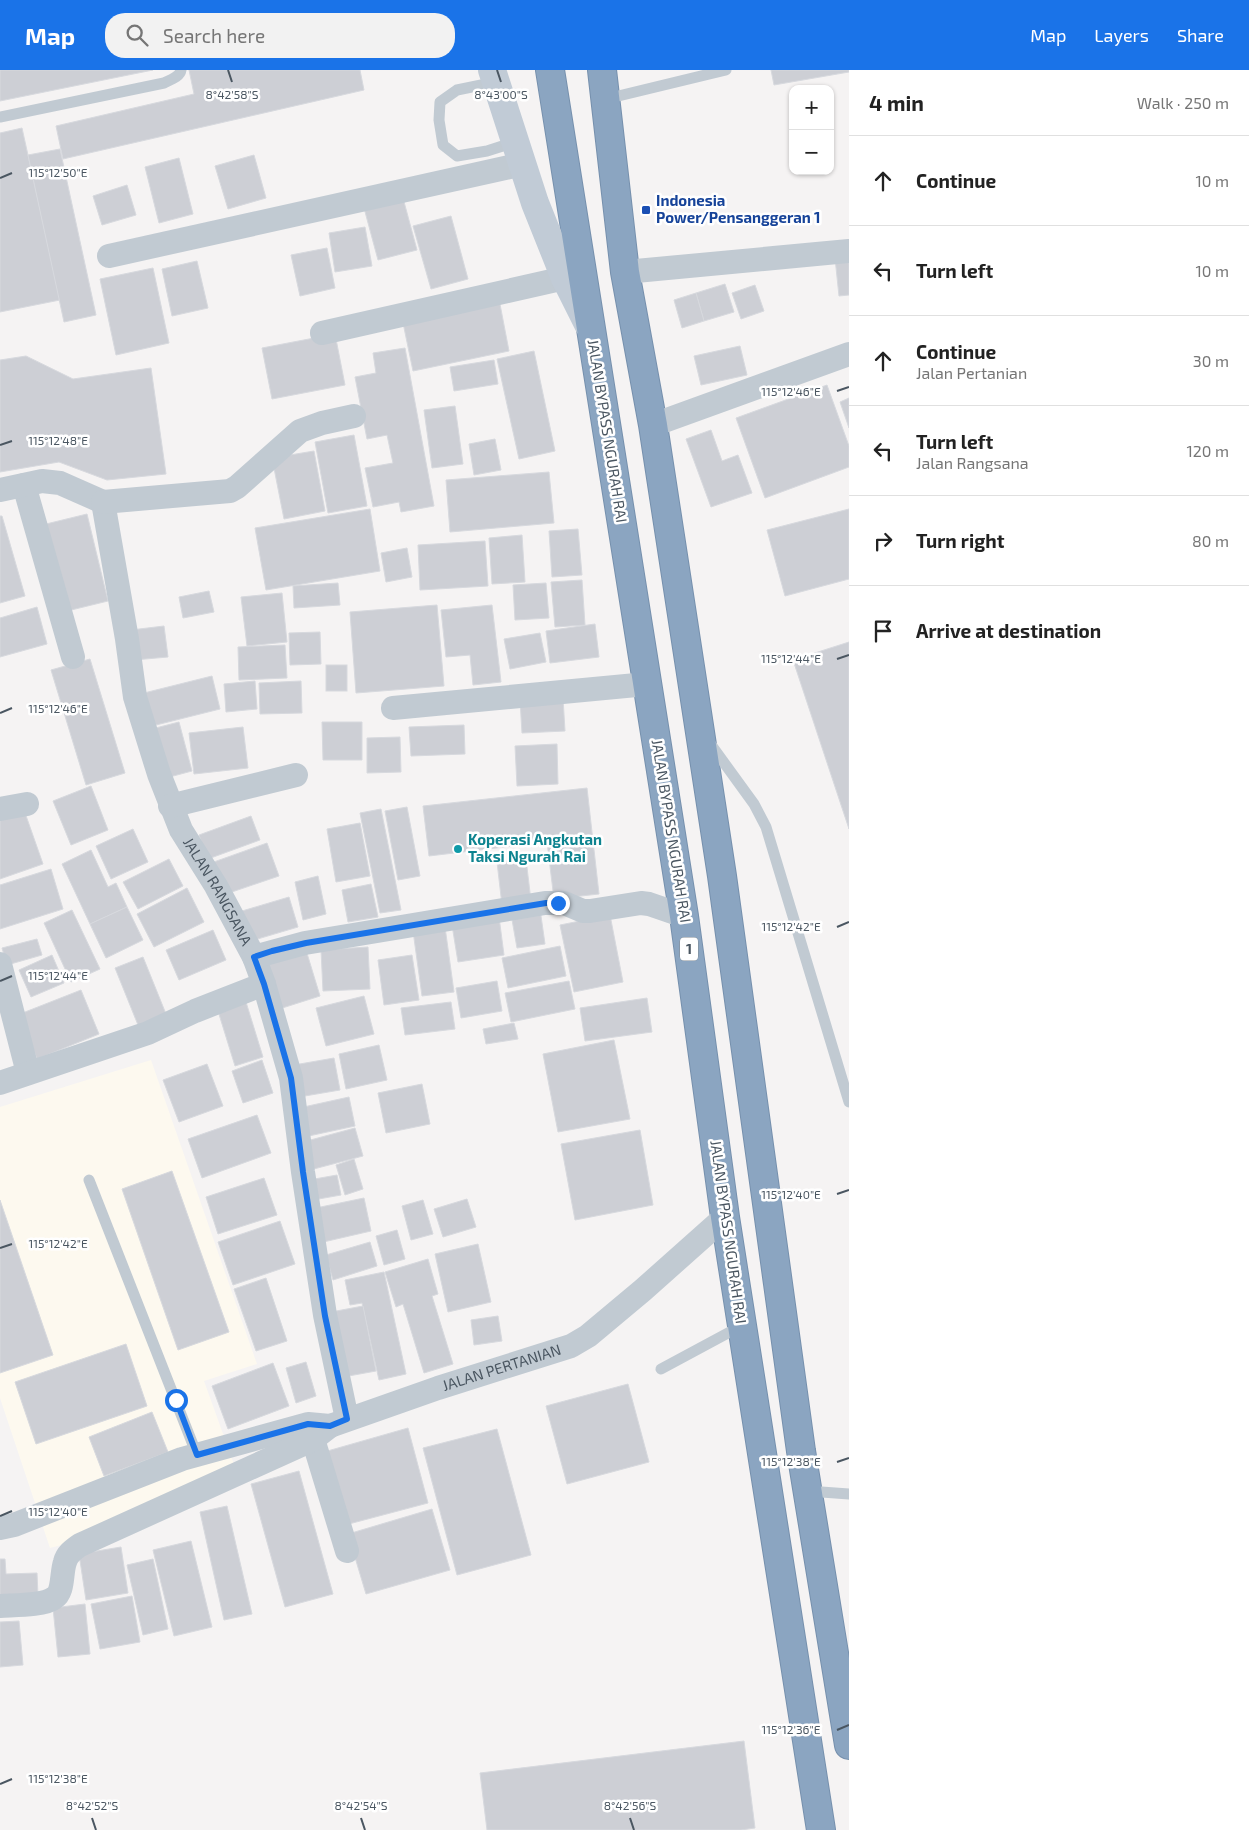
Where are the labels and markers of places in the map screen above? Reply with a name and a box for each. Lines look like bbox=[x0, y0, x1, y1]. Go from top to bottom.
place label: Indonesia Power/Pensanggeran 1 bbox=[656, 191, 821, 226]
marker: Indonesia Power/Pensanggeran 1 bbox=[640, 204, 652, 216]
place label: Koperasi Angkutan Taksi Ngurah Rai bbox=[468, 830, 602, 865]
marker: Koperasi Angkutan Taksi Ngurah Rai bbox=[452, 843, 464, 855]

